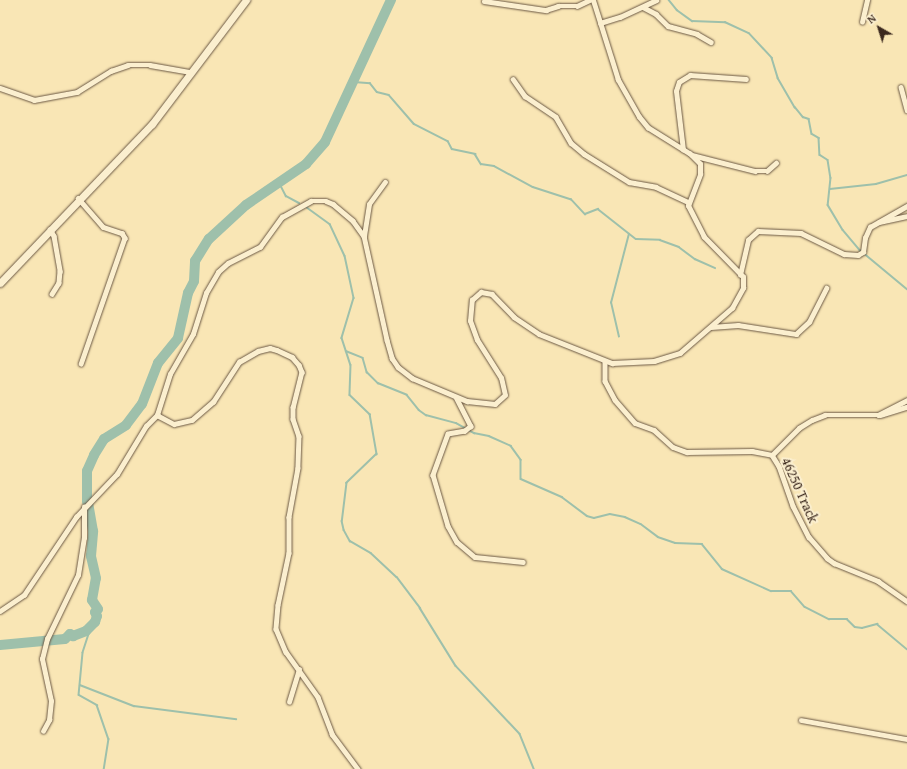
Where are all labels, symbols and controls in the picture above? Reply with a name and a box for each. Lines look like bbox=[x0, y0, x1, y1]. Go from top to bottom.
north arrow bbox=[859, 8, 899, 48]
text: N bbox=[864, 10, 879, 27]
street label: 46250 Track bbox=[778, 455, 822, 525]

